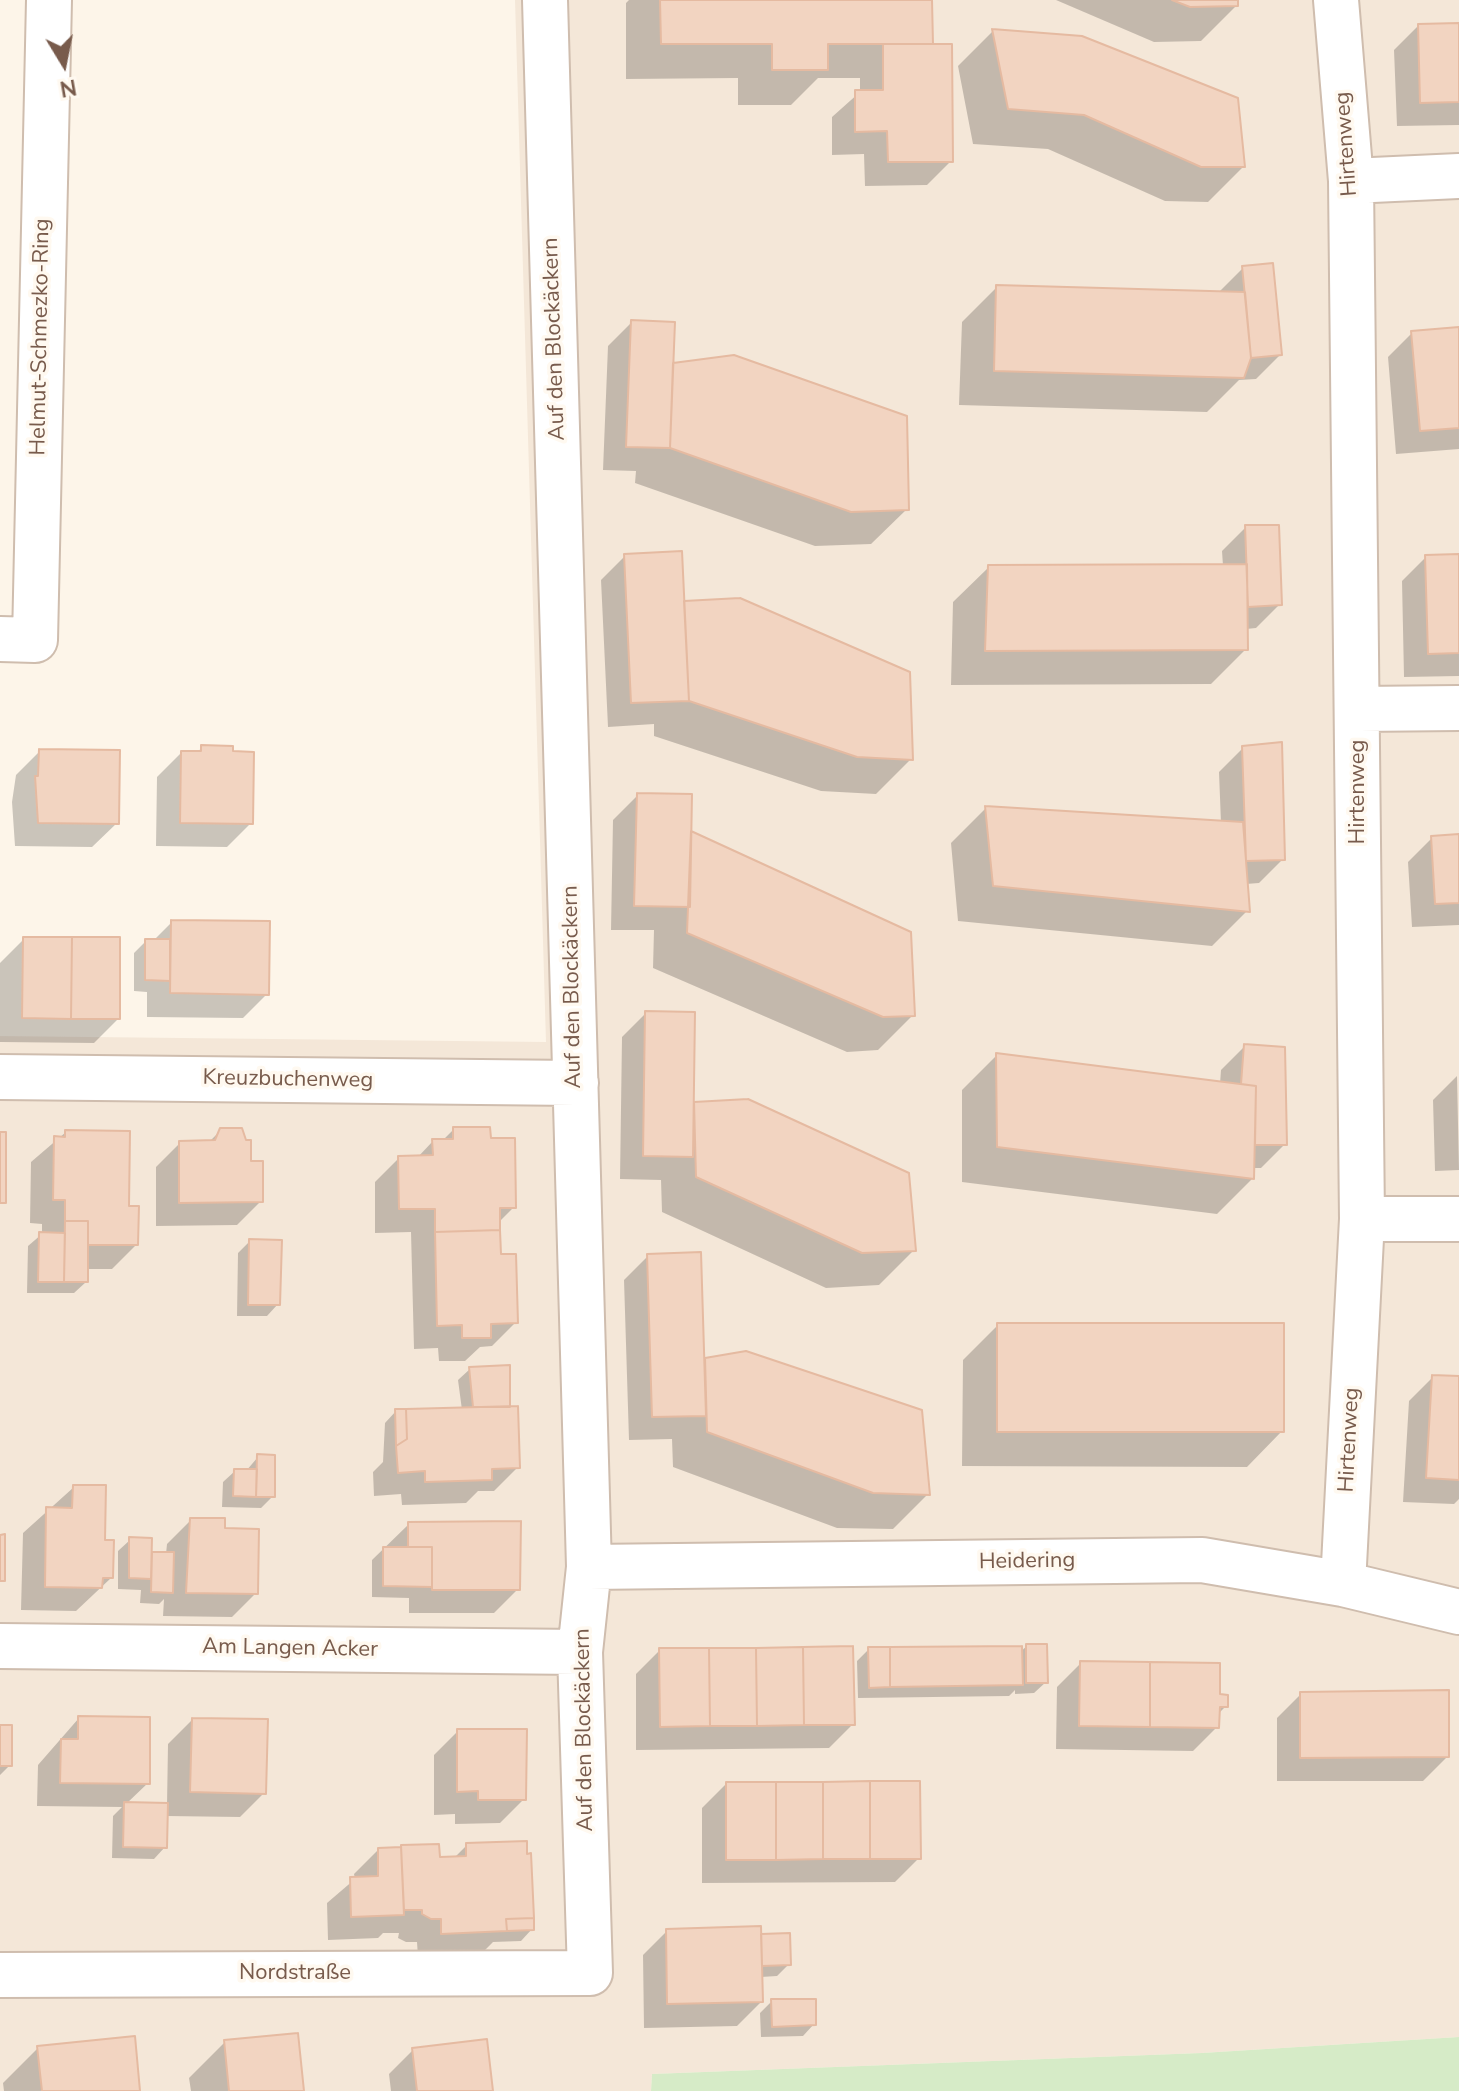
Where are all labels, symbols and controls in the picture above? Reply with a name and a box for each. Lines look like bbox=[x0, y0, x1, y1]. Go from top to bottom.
north arrow bbox=[24, 24, 104, 104]
text: N bbox=[57, 71, 79, 104]
street label: Hirtenweg bbox=[1330, 91, 1364, 197]
street label: Helmut-Schmezko-Ring bbox=[26, 218, 56, 456]
street label: Auf den Blockäckern bbox=[538, 237, 572, 441]
street label: Hirtenweg bbox=[1346, 740, 1372, 844]
street label: Auf den Blockäckern bbox=[558, 885, 588, 1089]
street label: Kreuzbuchenweg bbox=[202, 1065, 374, 1095]
street label: Hirtenweg bbox=[1334, 1387, 1366, 1493]
street label: Heidering bbox=[979, 1548, 1075, 1576]
street label: Auf den Blockäckern bbox=[570, 1628, 600, 1832]
street label: Am Langen Acker bbox=[202, 1634, 378, 1664]
street label: Nordstraße bbox=[239, 1961, 351, 1987]

